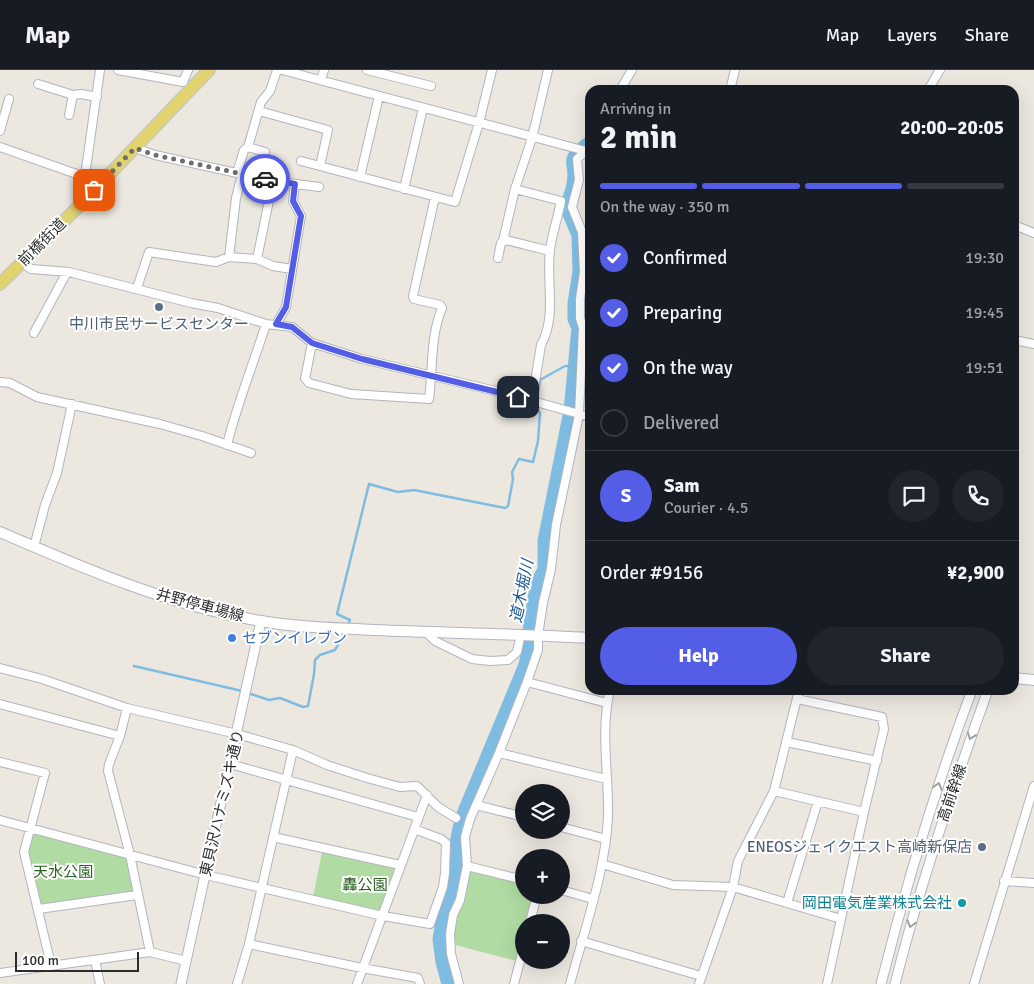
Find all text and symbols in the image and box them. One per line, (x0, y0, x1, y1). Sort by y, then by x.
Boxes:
text: Map (25, 20, 70, 50)
text: Map (826, 24, 859, 46)
text: Layers (887, 24, 937, 46)
text: Share (965, 24, 1009, 46)
text: Arriving in (600, 99, 671, 119)
text: 20:00–20:05 (900, 116, 1004, 140)
text: 2 min (600, 118, 677, 157)
courier (240, 154, 290, 204)
icon: car (251, 165, 279, 193)
pin (73, 169, 115, 211)
icon: bag (80, 176, 108, 204)
text: On the way · 350 m (600, 197, 730, 217)
street label: 前橋街道 (14, 214, 70, 270)
icon: check (600, 244, 628, 272)
text: Confirmed (643, 246, 727, 270)
text: 19:30 (965, 248, 1004, 268)
icon: check (600, 299, 628, 327)
marker: 中川市民サービスセンター (153, 301, 165, 313)
text: Preparing (643, 301, 722, 325)
text: 19:45 (965, 303, 1004, 323)
place label: 中川市民サービスセンター (69, 315, 249, 333)
icon: check (600, 354, 628, 382)
text: On the way (643, 356, 733, 380)
text: 19:51 (965, 358, 1004, 378)
pin (497, 376, 539, 418)
icon: home (504, 383, 532, 411)
text: Delivered (643, 411, 719, 435)
button: chat (888, 470, 940, 522)
button: phone (952, 470, 1004, 522)
text: Sam (664, 474, 700, 498)
text: S (621, 484, 631, 508)
text: Courier · 4.5 (664, 498, 748, 518)
water label: 道木堀川 (506, 556, 538, 625)
text: Order #9156 (600, 561, 703, 585)
text: ¥2,900 (947, 561, 1004, 585)
street label: 井野停車場線 (154, 585, 246, 625)
button: Help (600, 627, 797, 685)
button: Share (807, 627, 1004, 685)
place label: セブンイレブン (242, 629, 347, 647)
marker: セブンイレブン (226, 632, 238, 644)
street label: 東貝沢ハナミズキ通り (196, 728, 248, 878)
one-way arrow (967, 731, 977, 740)
street label: 高前幹線 (934, 762, 970, 824)
one-way arrow (932, 782, 942, 790)
map controls (515, 784, 570, 969)
button: layers (515, 784, 570, 839)
place label: ENEOSジェイクエスト高崎新保店 (747, 838, 972, 856)
marker: ENEOSジェイクエスト高崎新保店 (976, 841, 988, 853)
button: + (515, 849, 570, 904)
park label: 天水公園 (33, 863, 93, 881)
park label: 轟公園 (342, 876, 388, 894)
place label: 岡田電気産業株式会社 (802, 894, 952, 912)
marker: 岡田電気産業株式会社 (956, 897, 968, 909)
button: − (515, 914, 570, 969)
one-way arrow (907, 919, 917, 927)
scale bar (15, 949, 139, 972)
text: 100 m (22, 952, 59, 969)

